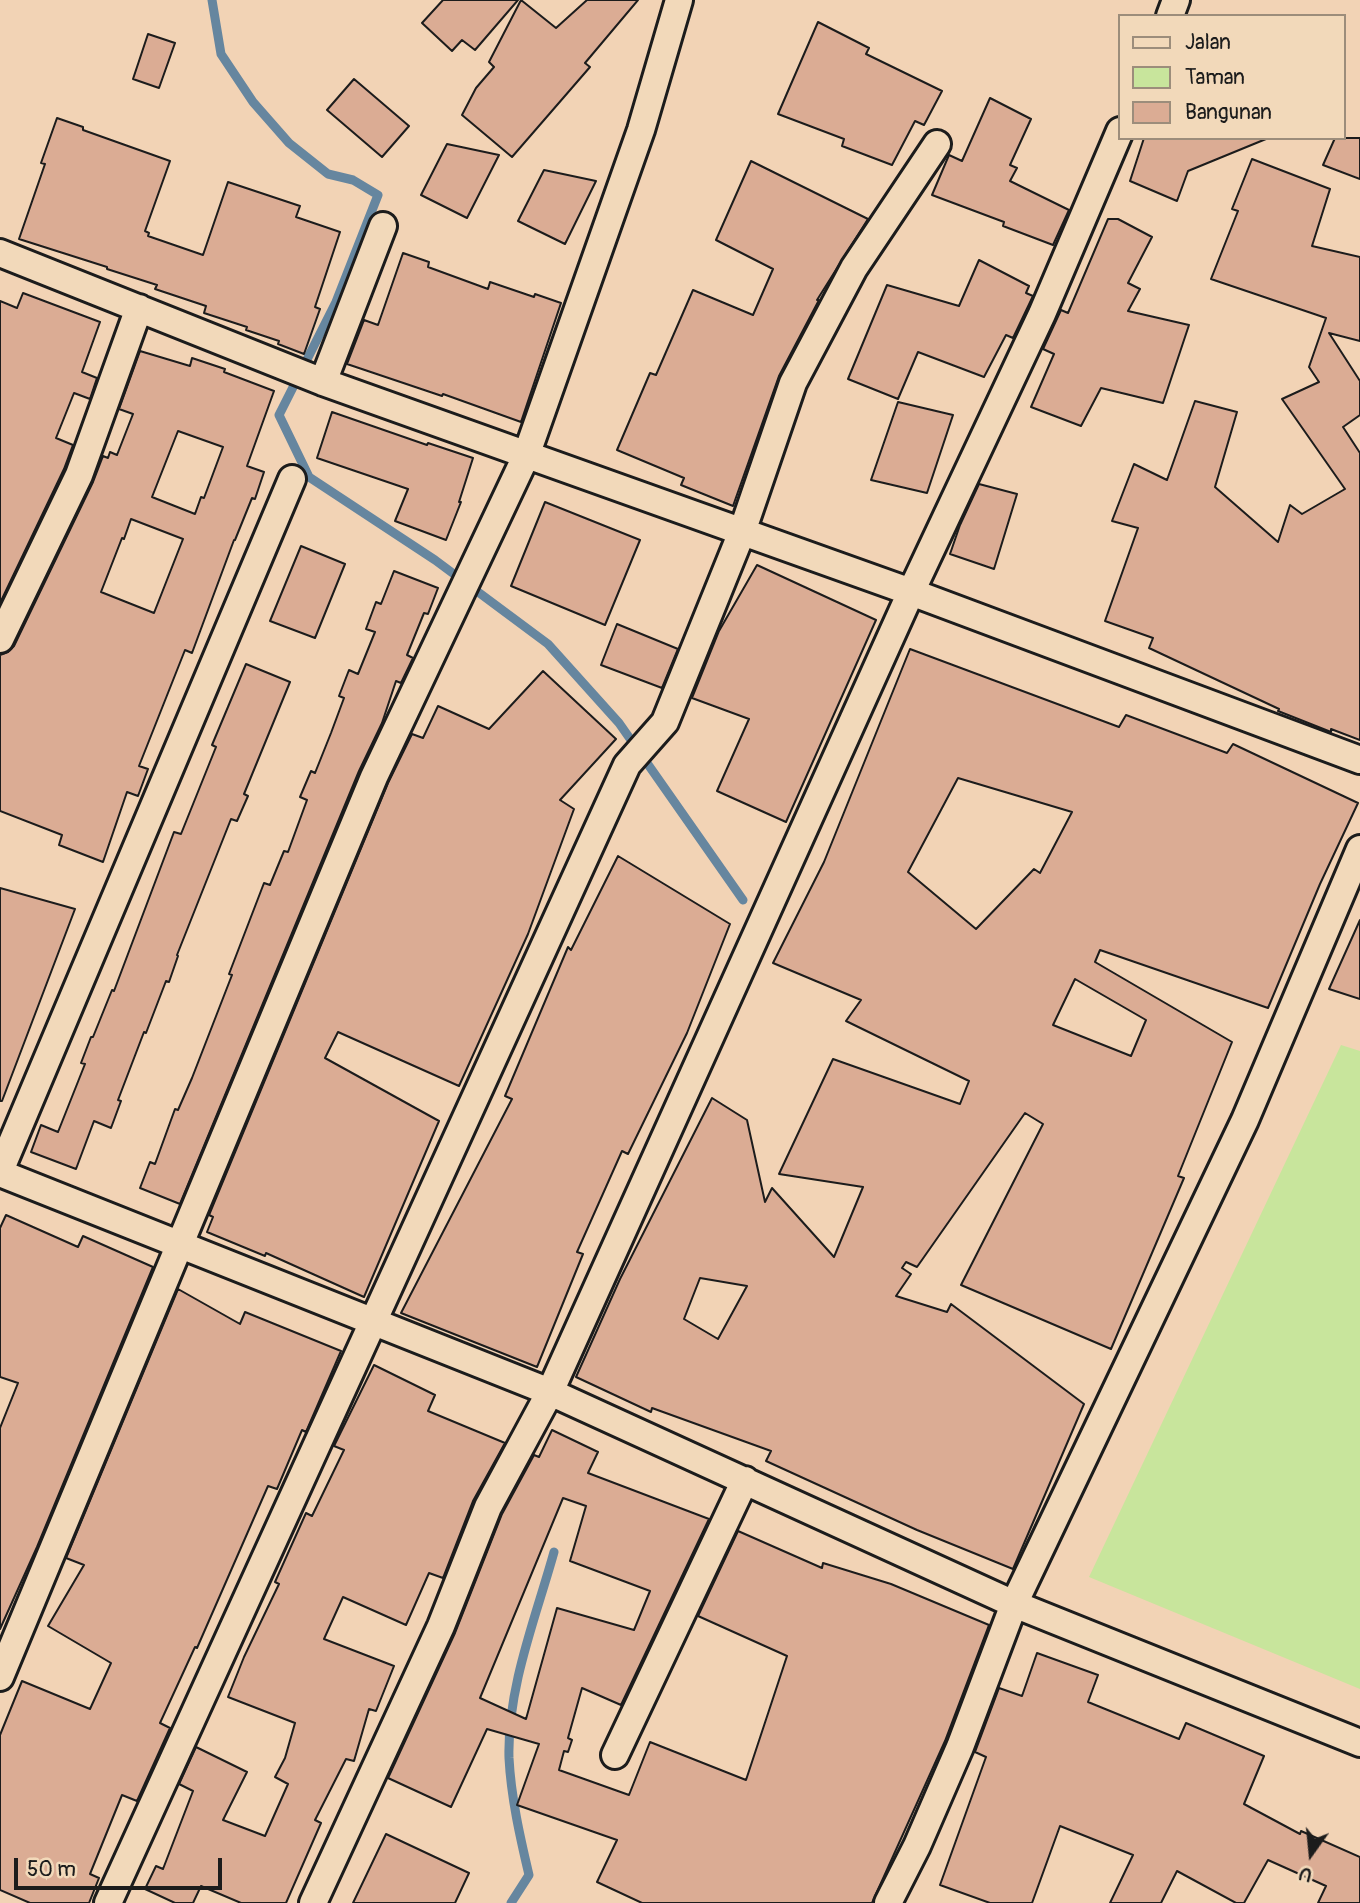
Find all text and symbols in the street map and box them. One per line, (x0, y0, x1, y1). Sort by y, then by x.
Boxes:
legend (1118, 14, 1346, 140)
text: Jalan (1185, 29, 1231, 56)
text: Taman (1185, 64, 1245, 91)
text: Bangunan (1185, 99, 1272, 126)
north arrow (1276, 1819, 1346, 1889)
scale bar (18, 1843, 226, 1887)
text: 50 m (27, 1856, 76, 1883)
text: U (1296, 1861, 1315, 1888)

